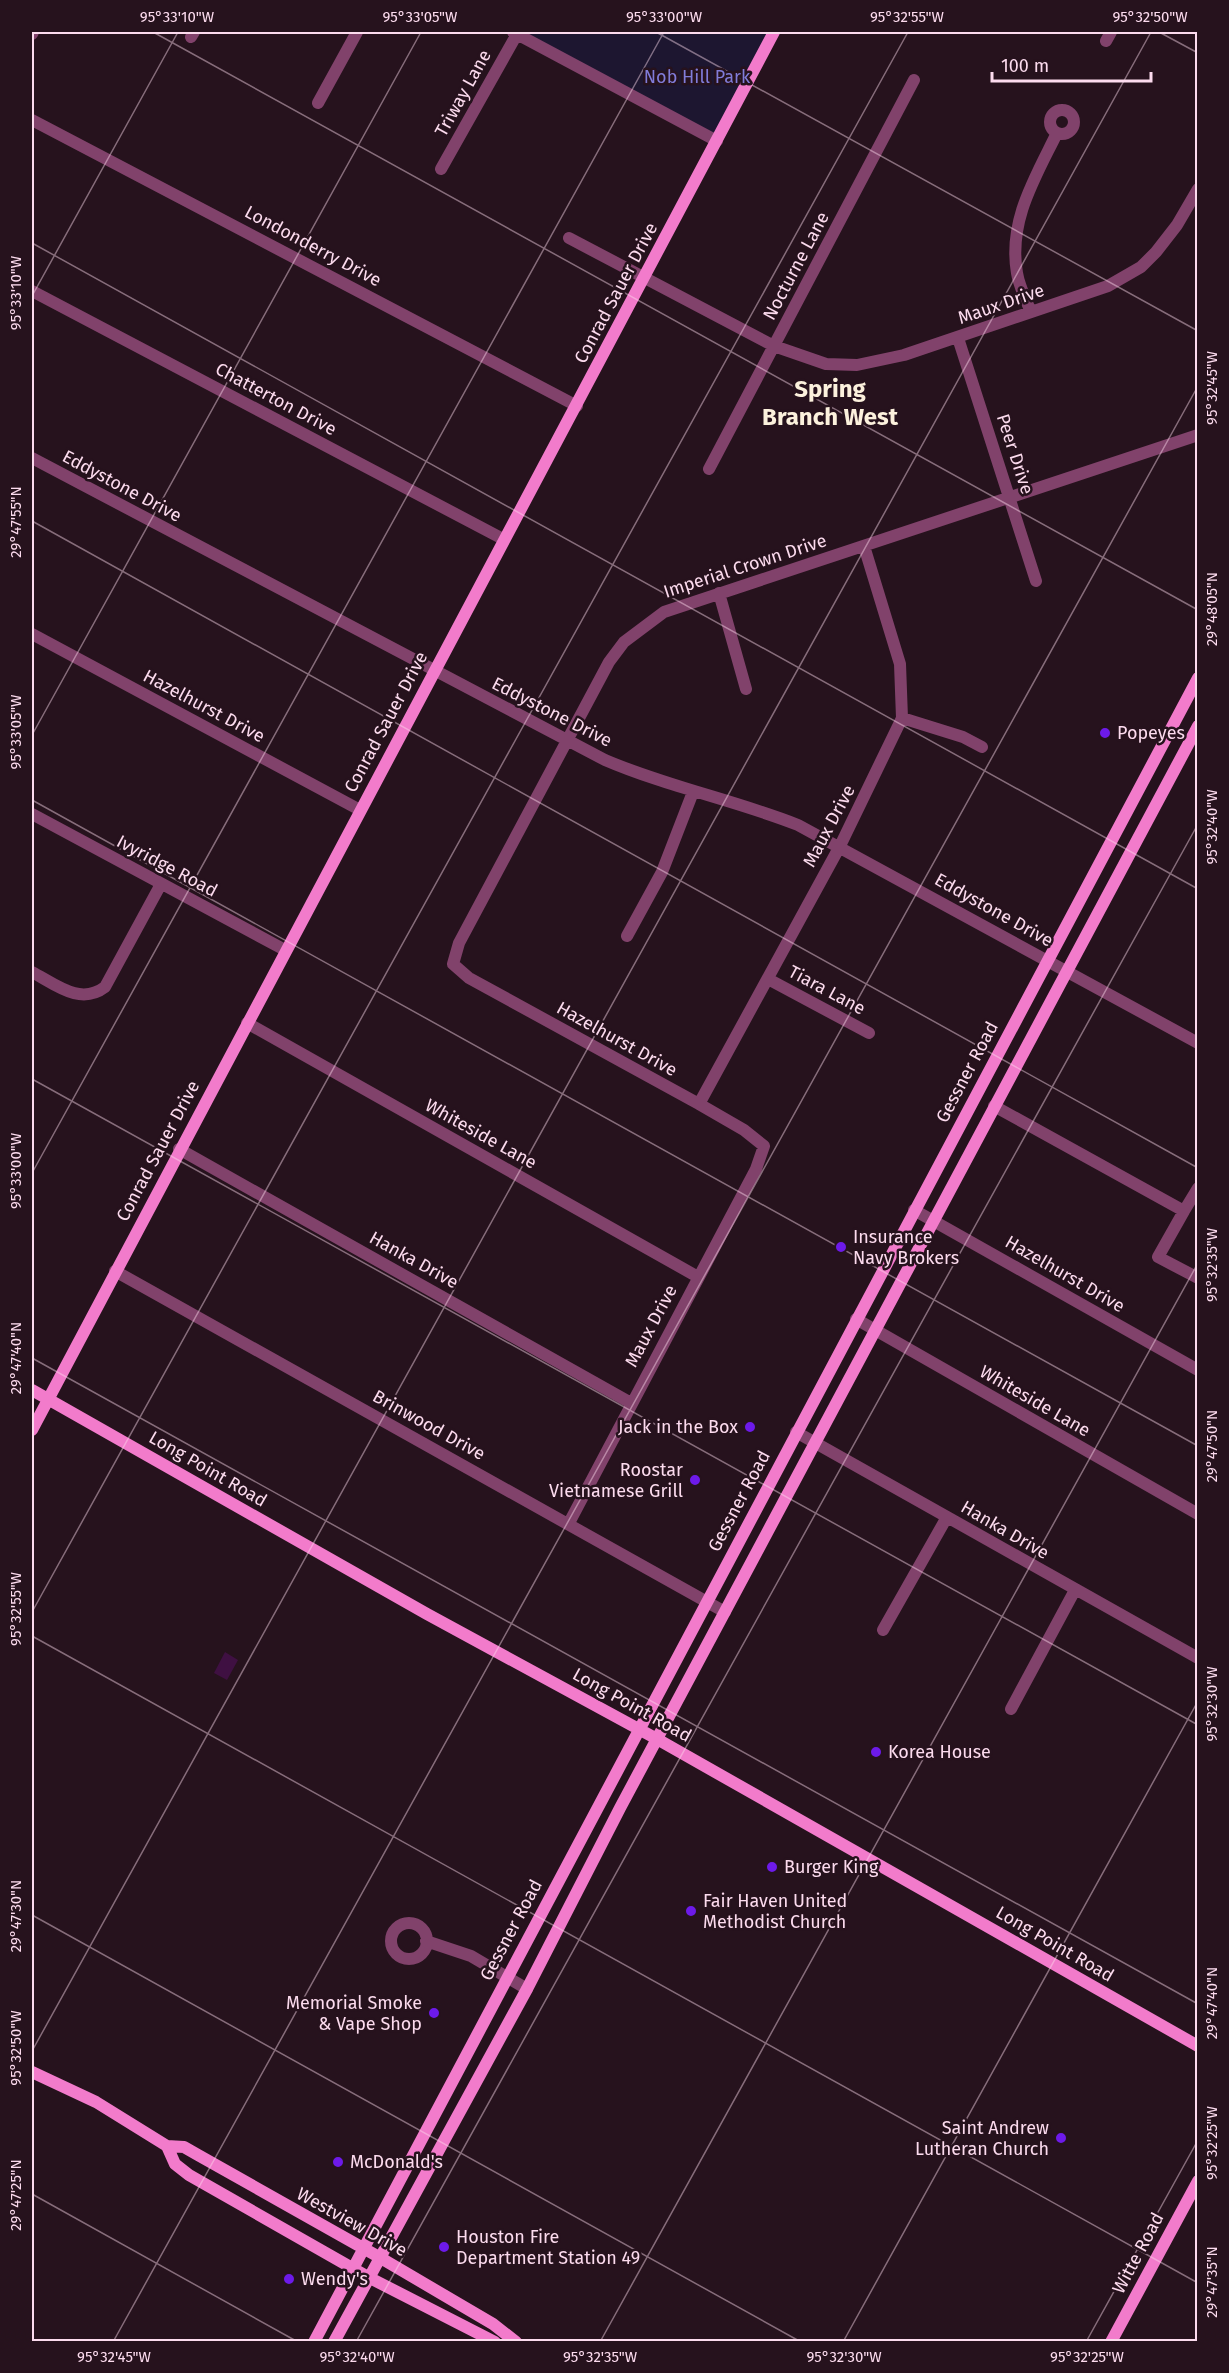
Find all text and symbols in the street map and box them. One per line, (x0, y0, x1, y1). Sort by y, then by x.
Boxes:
text: 95°33'10"W (140, 8, 215, 26)
text: 95°33'05"W (382, 8, 458, 26)
text: 95°33'00"W (626, 8, 703, 26)
text: 95°32'55"W (870, 8, 945, 26)
text: 95°32'50"W (1112, 8, 1188, 26)
scale bar (992, 45, 1151, 83)
street label: Triway Lane (430, 46, 496, 140)
text: 100 m (1001, 55, 1049, 77)
park label: Nob Hill Park (644, 66, 751, 88)
street label: Londonderry Drive (241, 201, 385, 291)
street label: Nocturne Lane (758, 208, 834, 324)
street label: Conrad Sauer Drive (570, 219, 662, 367)
text: 95°33'10"W (7, 255, 25, 330)
street label: Maux Drive (955, 279, 1047, 329)
text: 95°32'45"W (1203, 350, 1221, 425)
street label: Chatterton Drive (212, 358, 340, 440)
district label: Spring Branch West (762, 375, 899, 431)
street label: Peer Drive (992, 411, 1038, 497)
street label: Eddystone Drive (59, 445, 185, 527)
text: 29°47'55"N (7, 486, 25, 558)
street label: Imperial Crown Drive (661, 529, 829, 603)
text: 29°48'05"N (1203, 572, 1221, 646)
street label: Conrad Sauer Drive (340, 648, 432, 796)
street label: Hazelhurst Drive (139, 665, 269, 747)
street label: Eddystone Drive (488, 672, 616, 752)
text: 95°33'05"W (7, 694, 25, 770)
place label: Popeyes (1117, 722, 1185, 744)
marker: Popeyes (1098, 726, 1112, 740)
street label: Maux Drive (798, 781, 860, 871)
text: 95°32'40"W (1203, 789, 1221, 865)
street label: Ivyridge Road (113, 830, 221, 902)
street label: Eddystone Drive (931, 868, 1057, 952)
street label: Tiara Lane (785, 961, 869, 1019)
street label: Hazelhurst Drive (553, 997, 681, 1081)
street label: Gessner Road (931, 1018, 1003, 1126)
street label: Conrad Sauer Drive (112, 1077, 204, 1225)
street label: Whiteside Lane (421, 1094, 541, 1174)
text: 95°33'00"W (7, 1132, 25, 1209)
place label: Insurance Navy Brokers (853, 1226, 959, 1269)
street label: Hanka Drive (366, 1227, 462, 1293)
text: 95°32'35"W (1203, 1227, 1221, 1302)
street label: Hazelhurst Drive (1001, 1231, 1129, 1317)
marker: Insurance Navy Brokers (834, 1240, 848, 1254)
street label: Maux Drive (620, 1281, 682, 1371)
text: 29°47'40"N (7, 1322, 25, 1394)
street label: Whiteside Lane (976, 1360, 1094, 1442)
street label: Brinwood Drive (369, 1385, 489, 1465)
text: 29°47'50"N (1203, 1410, 1221, 1482)
place label: Jack in the Box (618, 1416, 738, 1438)
marker: Jack in the Box (743, 1420, 757, 1434)
street label: Long Point Road (145, 1426, 271, 1512)
street label: Gessner Road (703, 1447, 775, 1555)
place label: Roostar Vietnamese Grill (549, 1459, 683, 1502)
marker: Roostar Vietnamese Grill (688, 1473, 702, 1487)
street label: Hanka Drive (957, 1496, 1053, 1564)
text: 95°32'55"W (7, 1571, 25, 1646)
street label: Long Point Road (569, 1663, 695, 1747)
text: 95°32'30"W (1203, 1666, 1221, 1742)
place label: Korea House (888, 1741, 991, 1763)
marker: Korea House (869, 1745, 883, 1759)
place label: Burger King (784, 1856, 879, 1878)
marker: Burger King (765, 1860, 779, 1874)
street label: Gessner Road (475, 1876, 547, 1984)
text: 29°47'30"N (7, 1880, 25, 1952)
place label: Fair Haven United Methodist Church (703, 1890, 847, 1933)
street label: Long Point Road (992, 1901, 1118, 1987)
marker: Fair Haven United Methodist Church (684, 1904, 698, 1918)
text: 29°47'40"N (1203, 1967, 1221, 2039)
place label: Memorial Smoke & Vape Shop (286, 1992, 422, 2035)
marker: Memorial Smoke & Vape Shop (427, 2006, 441, 2020)
text: 95°32'50"W (7, 2010, 25, 2086)
text: 95°32'25"W (1203, 2105, 1221, 2180)
place label: Saint Andrew Lutheran Church (915, 2117, 1049, 2160)
marker: Saint Andrew Lutheran Church (1054, 2131, 1068, 2145)
place label: McDonald's (350, 2151, 443, 2173)
marker: McDonald's (331, 2155, 345, 2169)
text: 29°47'25"N (7, 2159, 25, 2231)
street label: Westview Drive (293, 2183, 411, 2261)
street label: Witte Road (1107, 2209, 1169, 2297)
place label: Houston Fire Department Station 49 (456, 2226, 640, 2269)
marker: Houston Fire Department Station 49 (437, 2240, 451, 2254)
text: 29°47'35"N (1203, 2246, 1221, 2318)
place label: Wendy's (301, 2268, 368, 2290)
marker: Wendy's (282, 2272, 296, 2286)
text: 95°32'45"W (77, 2348, 152, 2366)
text: 95°32'40"W (319, 2348, 395, 2366)
text: 95°32'35"W (563, 2348, 638, 2366)
text: 95°32'30"W (806, 2348, 882, 2366)
text: 95°32'25"W (1050, 2348, 1125, 2366)

